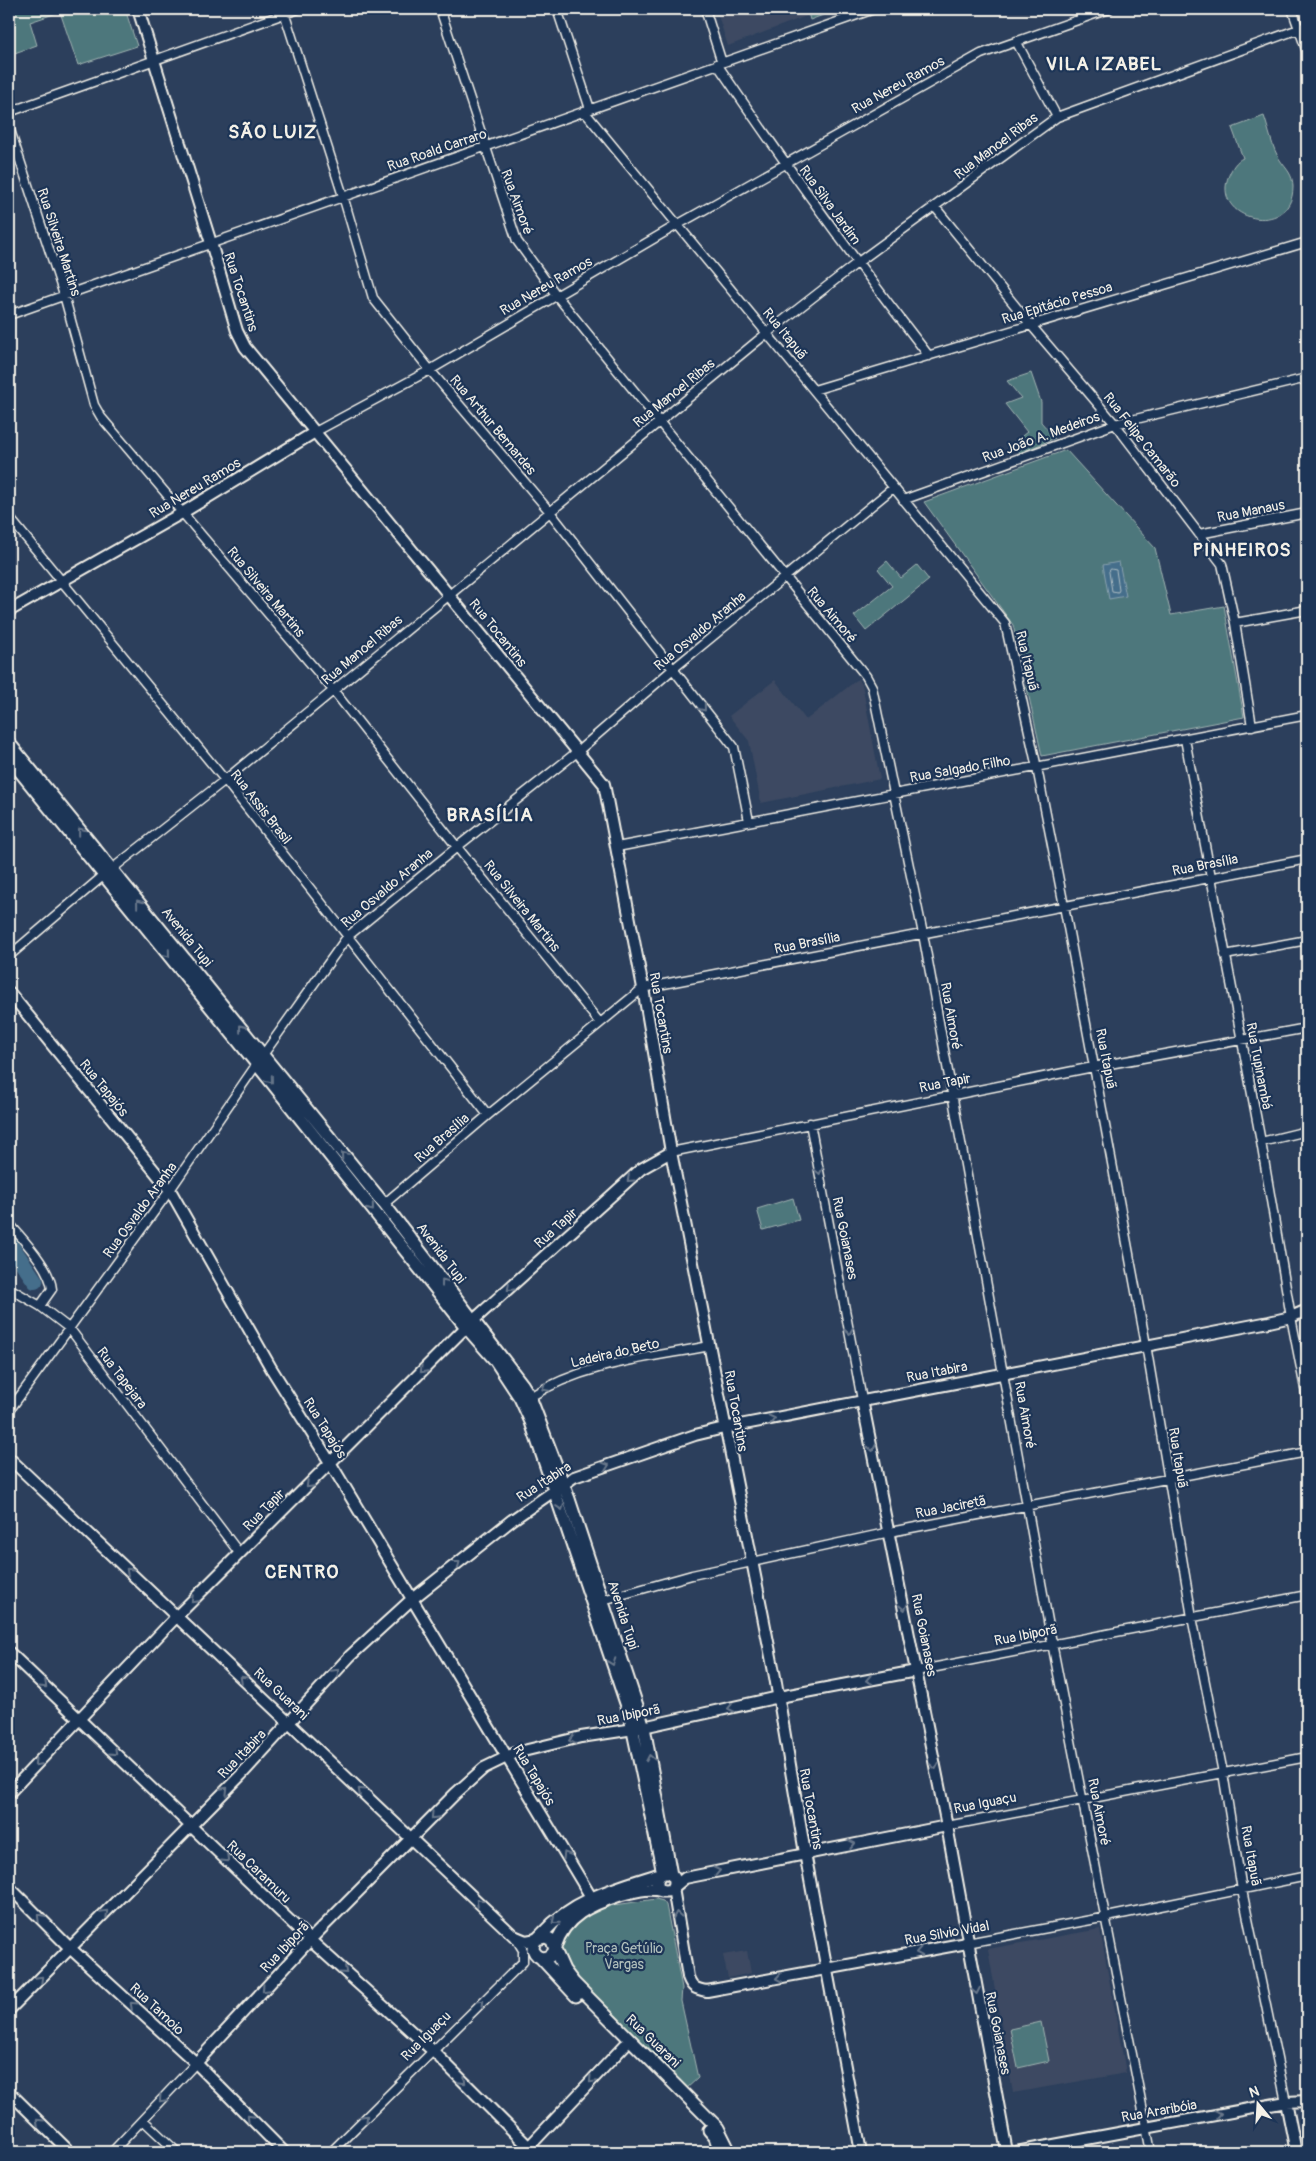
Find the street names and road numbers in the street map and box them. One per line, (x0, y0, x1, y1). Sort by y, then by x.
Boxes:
street label: Rua Nereu Ramos (849, 52, 948, 118)
street label: Rua Manoel Ribas (951, 109, 1042, 183)
street label: Rua Roald Carraro (385, 125, 489, 175)
street label: Rua Silva Jardim (796, 162, 864, 248)
street label: Rua Aimoré (497, 167, 537, 237)
street label: Rua Silveira Martins (34, 186, 85, 299)
street label: Rua Tocantins (220, 250, 262, 334)
street label: Rua Nereu Ramos (497, 252, 596, 319)
street label: Rua Epitácio Pessoa (1000, 278, 1114, 328)
street label: Rua Itapuã (759, 305, 811, 363)
street label: Rua Manoel Ribas (630, 354, 719, 431)
street label: Rua Arthur Bernardes (446, 372, 540, 479)
street label: Rua Felipe Camarão (1100, 389, 1185, 491)
street label: Rua João A. Medeiros (980, 408, 1103, 466)
street label: Rua Nereu Ramos (146, 454, 244, 522)
street label: Rua Manaus (1216, 496, 1287, 526)
street label: Rua Silveira Martins (223, 543, 309, 641)
street label: Rua Aimoré (804, 583, 860, 647)
street label: Rua Osvaldo Aranha (651, 588, 749, 674)
street label: Rua Tocantins (466, 596, 531, 671)
street label: Rua Manoel Ribas (318, 611, 406, 689)
street label: Rua Itapuã (1012, 629, 1042, 693)
street label: Rua Salgado Filho (908, 752, 1012, 786)
street label: Rua Assis Brasil (227, 766, 295, 848)
street label: Rua Osvaldo Aranha (338, 845, 436, 931)
street label: Rua Brasília (1171, 850, 1239, 880)
street label: Rua Silveira Martins (480, 857, 564, 956)
street label: Avenida Tupi (158, 904, 216, 971)
street label: Rua Brasília (773, 928, 841, 958)
street label: Rua Tocantins (645, 971, 677, 1056)
street label: Rua Aimoré (937, 981, 965, 1051)
street label: Rua Tupinambá (1242, 1021, 1276, 1111)
street label: Rua Itapuã (1092, 1027, 1120, 1091)
street label: Rua Tapajós (76, 1056, 133, 1120)
street label: Rua Tapir (918, 1070, 972, 1096)
street label: Rua Brasília (411, 1110, 473, 1166)
street label: Rua Osvaldo Aranha (100, 1159, 180, 1261)
street label: Rua Goianases (829, 1195, 861, 1282)
street label: Rua Tapir (531, 1204, 581, 1252)
street label: Avenida Tupi (413, 1219, 470, 1287)
street label: Ladeira do Beto (569, 1334, 661, 1371)
street label: Rua Tapejara (93, 1344, 151, 1412)
street label: Rua Itabira (905, 1358, 969, 1386)
street label: Rua Tocantins (720, 1369, 752, 1454)
street label: Rua Aimoré (1011, 1380, 1039, 1450)
street label: Rua Tapajós (300, 1394, 351, 1462)
street label: Rua Itapuã (1165, 1426, 1191, 1490)
street label: Rua Itabira (514, 1458, 574, 1506)
street label: Rua Tapir (240, 1486, 288, 1534)
street label: Rua Jaciretã (914, 1492, 988, 1522)
street label: Avenida Tupi (604, 1578, 642, 1652)
street label: Rua Goianases (908, 1592, 940, 1679)
street label: Rua Ibiporã (993, 1621, 1059, 1649)
street label: Rua Guarani (250, 1664, 312, 1724)
street label: Rua Ibiporã (596, 1701, 662, 1729)
street label: Rua Itabira (214, 1726, 270, 1782)
street label: Rua Tapajós (509, 1741, 559, 1809)
street label: Rua Tocantins (795, 1767, 827, 1852)
street label: Rua Aimoré (1084, 1777, 1114, 1847)
street label: Rua Iguaçu (952, 1789, 1018, 1817)
street label: Rua Itapuã (1237, 1824, 1265, 1888)
street label: Rua Caramuru (223, 1837, 295, 1907)
street label: Rua Silvio Vidal (903, 1917, 991, 1949)
street label: Rua Ibiporã (257, 1918, 313, 1976)
street label: Rua Tamoio (126, 1980, 188, 2039)
street label: Rua Goianases (982, 1990, 1014, 2077)
street label: Rua Iguaçu (398, 2008, 454, 2064)
street label: Rua Guarani (622, 2011, 684, 2071)
street label: Rua Araribóia (1120, 2096, 1198, 2126)

